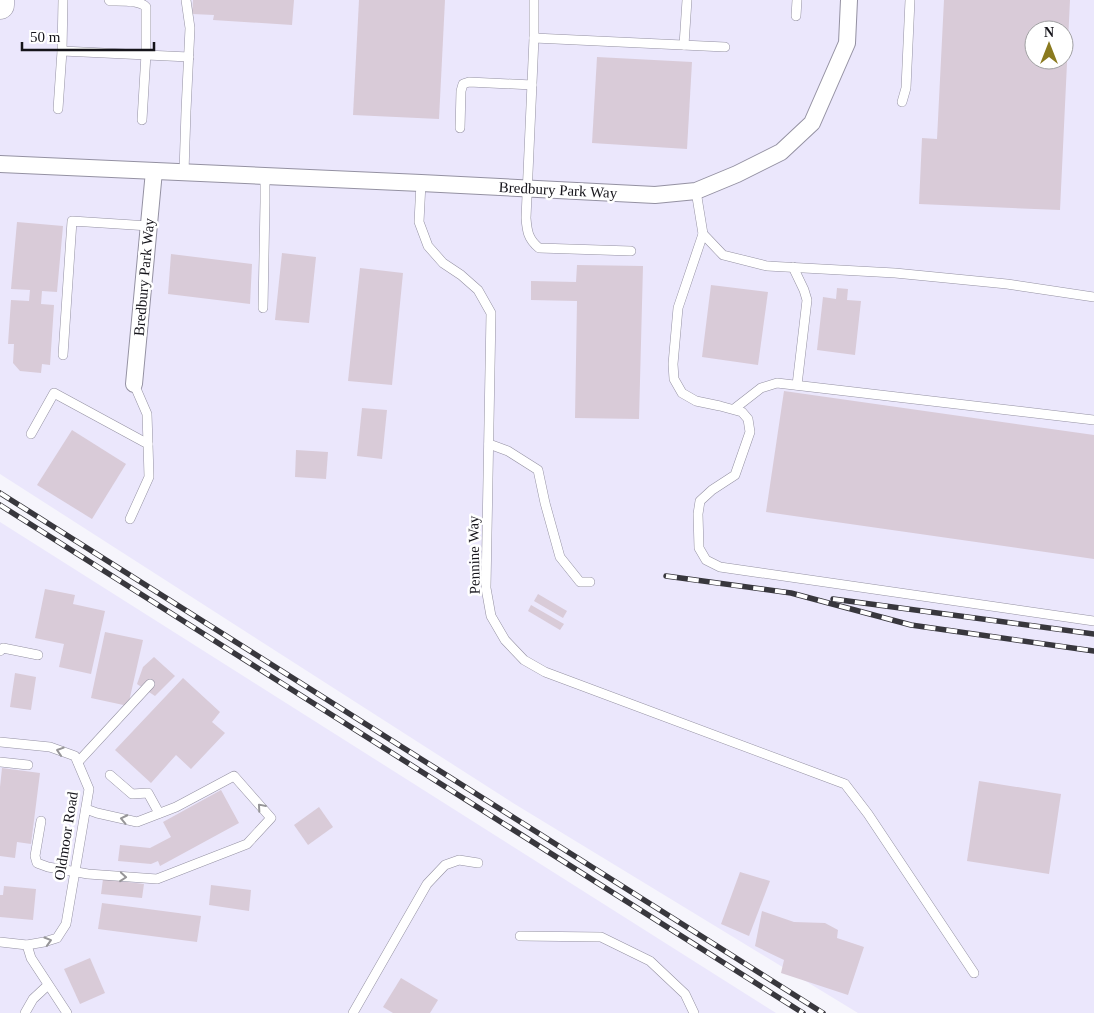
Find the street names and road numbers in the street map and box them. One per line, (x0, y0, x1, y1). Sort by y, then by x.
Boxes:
street label: Bredbury Park Way (498, 179, 618, 201)
street label: Bredbury Park Way (131, 217, 157, 337)
street label: Pennine Way (465, 515, 483, 595)
street label: Oldmoor Road (51, 790, 81, 881)

